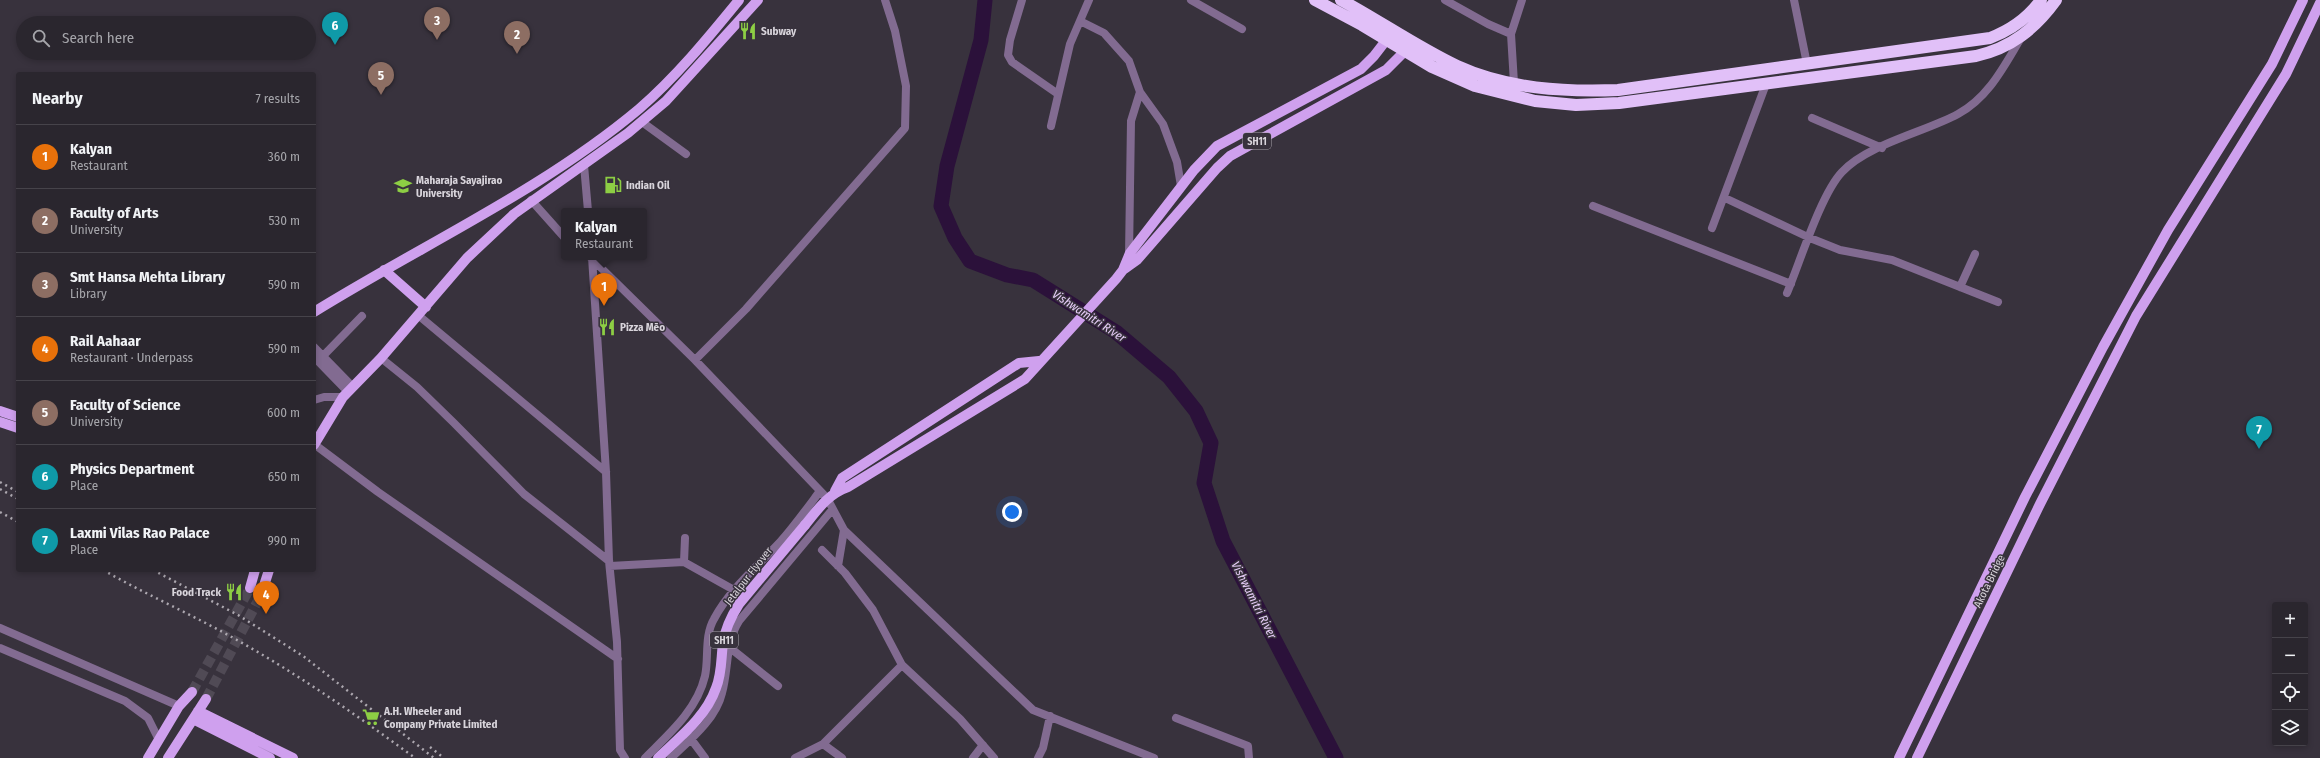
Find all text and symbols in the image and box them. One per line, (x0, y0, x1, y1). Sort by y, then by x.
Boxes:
pin: 3 (424, 7, 450, 40)
pin: 6 (322, 12, 348, 45)
search box (16, 16, 316, 60)
pin: 2 (504, 21, 530, 54)
restaurant icon: Subway (738, 21, 758, 41)
place label: Subway (761, 25, 797, 38)
icon: search (30, 27, 52, 49)
text: Search here (62, 29, 134, 47)
pin: 5 (368, 62, 394, 95)
text: Nearby (32, 88, 83, 109)
text: 7 results (256, 91, 300, 106)
road number: SH11 (1243, 133, 1271, 149)
text: Kalyan (70, 140, 112, 158)
text: 1 (42, 149, 48, 164)
text: 360 m (268, 149, 300, 164)
text: Restaurant (70, 158, 128, 173)
place label: Maharaja Sayajirao University (416, 174, 503, 200)
fuel station icon: Indian Oil (603, 175, 623, 195)
school or university icon: Maharaja Sayajirao University (393, 176, 413, 196)
place label: Indian Oil (626, 179, 671, 192)
text: Faculty of Arts (70, 204, 159, 222)
popup (561, 208, 647, 260)
text: 2 (42, 213, 48, 228)
text: 530 m (268, 213, 300, 228)
text: Kalyan (575, 218, 617, 236)
text: University (70, 222, 123, 237)
text: Restaurant (575, 236, 633, 251)
text: Smt Hansa Mehta Library (70, 268, 225, 286)
pin: 1 (591, 273, 617, 306)
text: 3 (42, 277, 48, 292)
text: 590 m (268, 277, 300, 292)
text: Library (70, 286, 107, 301)
water label: Vishwamitri River (1049, 287, 1129, 346)
restaurant icon: Pizza Mēo (597, 317, 617, 337)
place label: Pizza Mēo (620, 321, 665, 334)
text: Rail Aahaar (70, 332, 141, 350)
text: 4 (42, 341, 48, 356)
text: 590 m (268, 341, 300, 356)
text: Restaurant · Underpass (70, 350, 193, 365)
text: Faculty of Science (70, 396, 181, 414)
text: 5 (42, 405, 48, 420)
text: 600 m (267, 405, 300, 420)
text: University (70, 414, 123, 429)
pin: 7 (2246, 416, 2272, 449)
text: Physics Department (70, 460, 194, 478)
text: 6 (42, 469, 48, 484)
text: 650 m (268, 469, 300, 484)
text: Place (70, 478, 98, 493)
your location (1002, 502, 1022, 522)
text: Laxmi Vilas Rao Palace (70, 524, 210, 542)
text: 7 (42, 533, 48, 548)
text: 990 m (268, 533, 300, 548)
text: Place (70, 542, 98, 557)
street label: Jetalpur Flyover (722, 544, 775, 608)
street label: Akota Bridge (1971, 553, 2008, 610)
water label: Vishwamitri River (1228, 559, 1280, 642)
pin: 4 (253, 581, 279, 614)
restaurant icon: Food Track (224, 582, 244, 602)
place label: Food Track (172, 586, 221, 599)
map controls (2272, 602, 2308, 746)
button: + (2272, 602, 2308, 638)
road number: SH11 (710, 632, 738, 648)
button: − (2272, 638, 2308, 674)
button: locate (2272, 674, 2308, 710)
place label: A.H. Wheeler and Company Private Limited (383, 705, 497, 731)
supermarket icon: A.H. Wheeler and Company Private Limited (361, 707, 381, 727)
button: layers (2272, 710, 2308, 746)

